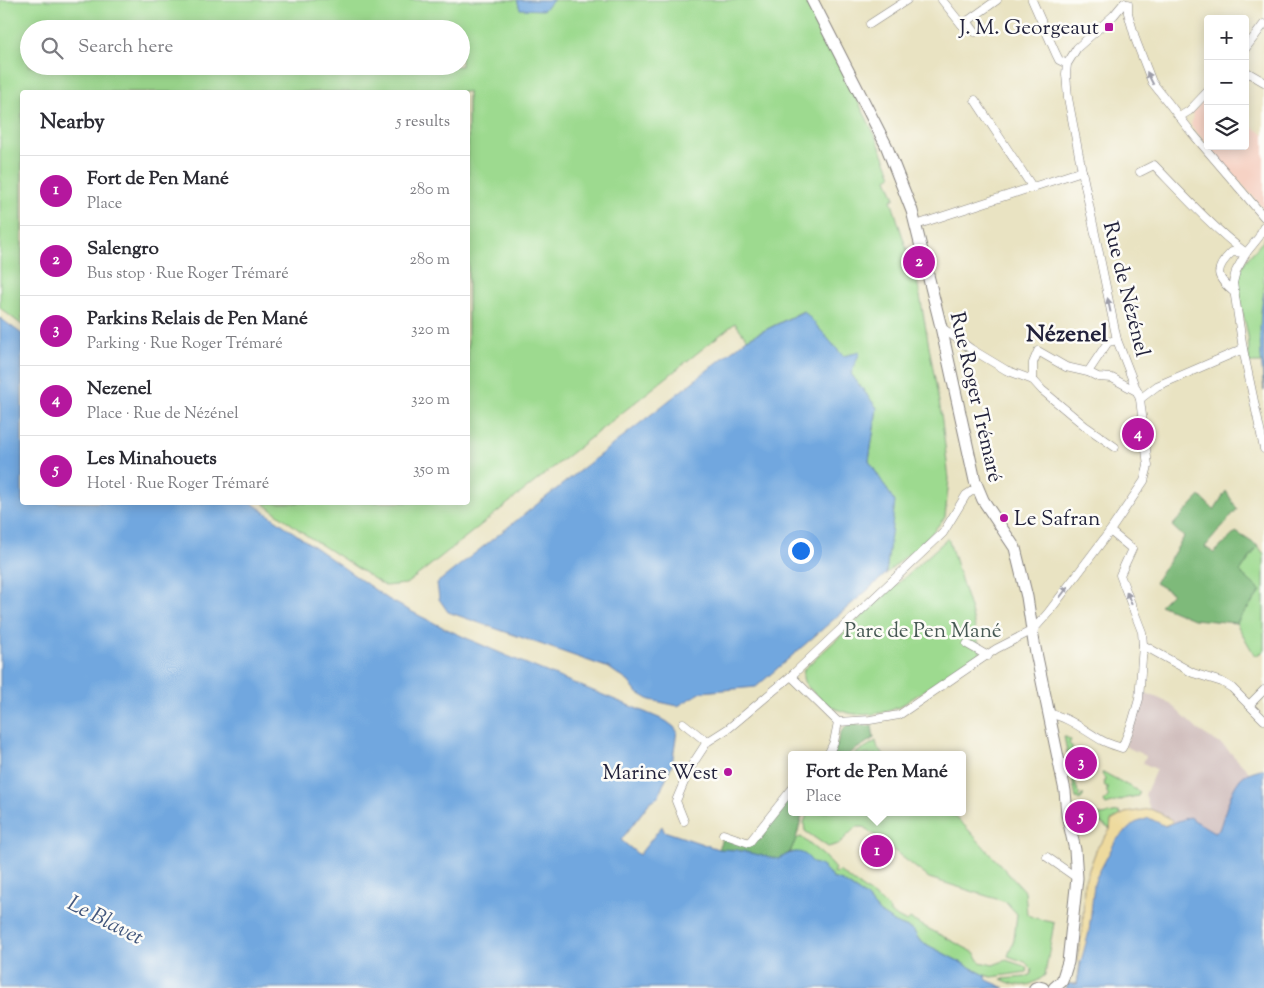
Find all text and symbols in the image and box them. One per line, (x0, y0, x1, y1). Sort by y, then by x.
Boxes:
place label: J. M. Georgeaut (958, 14, 1099, 44)
map controls (1204, 15, 1249, 150)
button: + (1204, 15, 1249, 60)
search box (20, 20, 470, 75)
marker: J. M. Georgeaut (1103, 21, 1115, 33)
icon: search (38, 34, 66, 62)
text: Search here (78, 34, 173, 61)
button: − (1204, 60, 1249, 105)
one-way arrow (1146, 71, 1154, 85)
button: layers (1204, 105, 1249, 150)
text: Nearby (40, 108, 105, 138)
text: 5 results (396, 111, 450, 134)
text: Fort de Pen Mané (87, 166, 229, 193)
text: 1 (53, 179, 59, 202)
text: 280 m (409, 179, 450, 202)
text: Place (87, 193, 122, 216)
street label: Rue de Nézénel (1094, 219, 1156, 360)
text: Salengro (87, 236, 159, 263)
pin: 2 (903, 243, 935, 281)
text: 2 (52, 249, 60, 272)
text: 280 m (409, 249, 450, 272)
text: Bus stop · Rue Roger Trémaré (87, 263, 289, 286)
one-way arrow (1105, 296, 1113, 312)
text: Parkins Relais de Pen Mané (87, 306, 308, 333)
street label: Rue Roger Trémaré (941, 309, 1009, 486)
district label: Nézenel (1026, 318, 1108, 352)
text: 3 (53, 319, 59, 342)
text: 320 m (411, 319, 450, 342)
text: Parking · Rue Roger Trémaré (87, 333, 283, 356)
text: Nezenel (87, 376, 152, 403)
text: 4 (52, 389, 60, 412)
text: 320 m (411, 389, 450, 412)
text: Place · Rue de Nézénel (87, 403, 239, 426)
pin: 4 (1122, 415, 1154, 453)
text: Les Minahouets (87, 446, 217, 473)
text: 5 (53, 459, 59, 482)
text: 350 m (413, 459, 450, 482)
text: Hotel · Rue Roger Trémaré (87, 473, 269, 496)
place label: Le Safran (1014, 505, 1100, 535)
marker: Le Safran (998, 512, 1010, 524)
your location (788, 538, 814, 564)
one-way arrow (1058, 586, 1069, 599)
one-way arrow (1124, 591, 1132, 606)
park label: Parc de Pen Mané (844, 617, 1002, 647)
pin: 3 (1065, 744, 1097, 782)
popup (788, 751, 966, 816)
place label: Marine West (603, 759, 718, 789)
text: Fort de Pen Mané (806, 759, 948, 786)
marker: Marine West (722, 766, 734, 778)
text: Place (806, 786, 841, 809)
pin: 5 (1065, 798, 1097, 836)
pin: 1 (861, 832, 893, 870)
water label: Le Blavet (61, 889, 149, 955)

